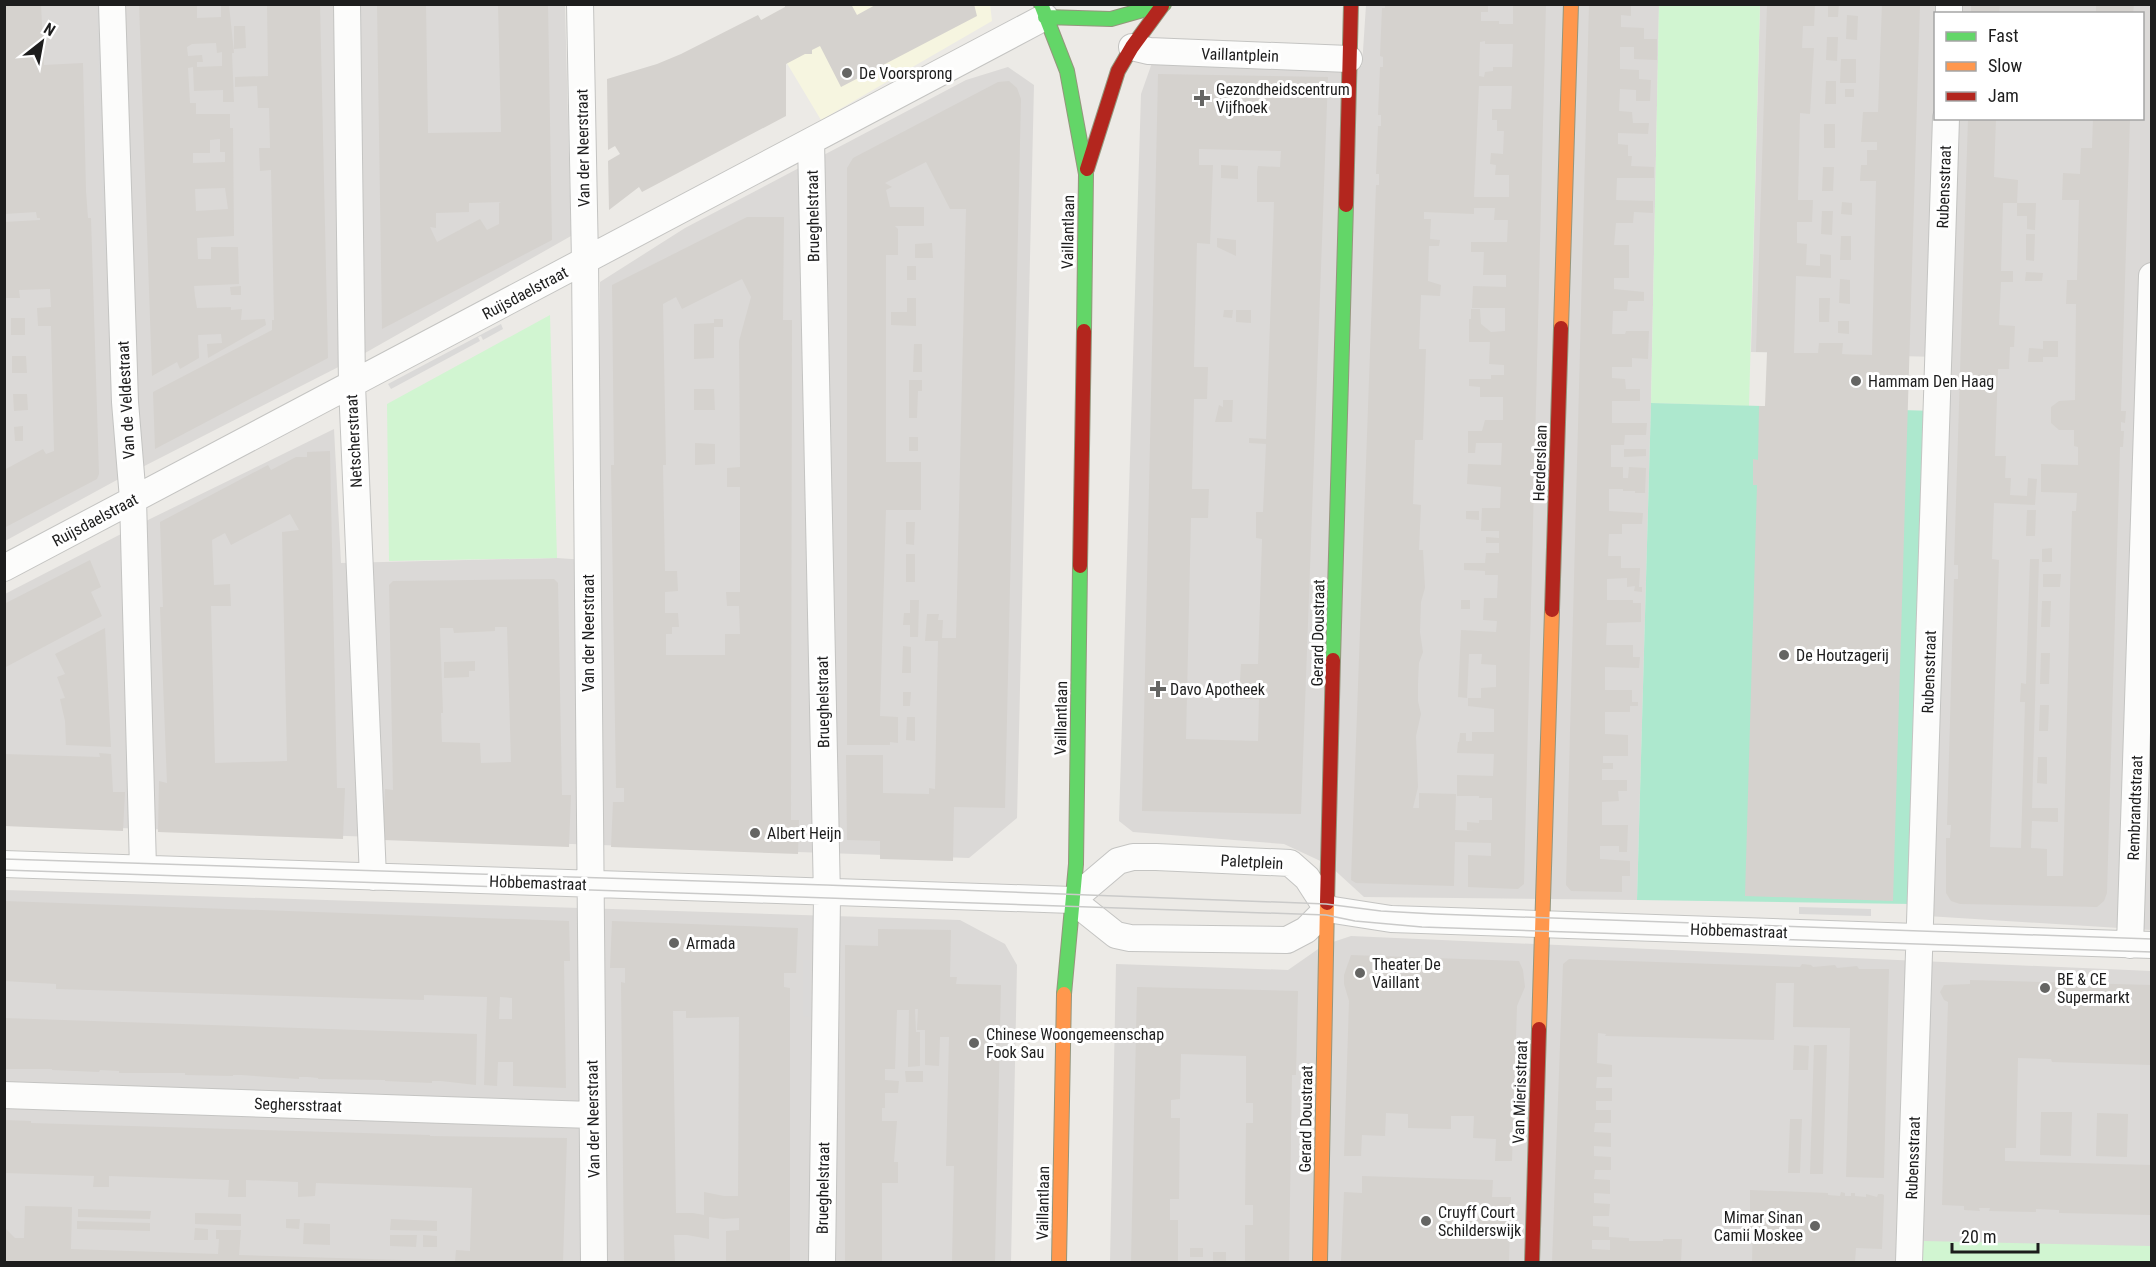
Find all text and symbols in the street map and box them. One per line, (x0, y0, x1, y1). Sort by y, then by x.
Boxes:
north arrow (12, 12, 72, 72)
legend (1934, 12, 2144, 120)
text: N (40, 19, 59, 40)
text: Fast (1988, 25, 2019, 46)
street label: Vaillantplein (1201, 44, 1279, 66)
text: Slow (1988, 55, 2023, 76)
place label: De Voorsprong (859, 64, 952, 83)
marker: De Voorsprong (840, 66, 854, 80)
place label: Gezondheidscentrum Vijfhoek (1216, 80, 1350, 117)
text: Jam (1988, 85, 2019, 106)
street label: Van der Neerstraat (572, 89, 594, 207)
marker: Gezondheidscentrum Vijfhoek (1193, 89, 1211, 107)
street label: Rubensstraat (1933, 145, 1955, 229)
street label: Brueghelstraat (803, 169, 823, 262)
street label: Vaillantlaan (1058, 195, 1078, 269)
street label: Ruijsdaelstraat (479, 262, 571, 324)
street label: Van de Veldestraat (113, 340, 139, 460)
place label: Hammam Den Haag (1868, 372, 1994, 391)
marker: Hammam Den Haag (1849, 374, 1863, 388)
street label: Netscherstraat (342, 394, 366, 488)
street label: Herderslaan (1529, 424, 1551, 502)
street label: Ruijsdaelstraat (49, 489, 141, 551)
street label: Van der Neerstraat (579, 574, 598, 692)
street label: Gerard Doustraat (1308, 579, 1328, 687)
street label: Rubensstraat (1918, 630, 1940, 714)
place label: De Houtzagerij (1796, 646, 1889, 665)
marker: De Houtzagerij (1777, 648, 1791, 662)
street label: Brueghelstraat (813, 655, 833, 748)
place label: Davo Apotheek (1170, 680, 1266, 699)
street label: Vaillantlaan (1051, 681, 1071, 755)
marker: Davo Apotheek (1151, 682, 1165, 696)
street label: Rembrandtstraat (2124, 755, 2146, 861)
place label: Albert Heijn (767, 824, 841, 843)
marker: Albert Heijn (748, 826, 762, 840)
street label: Paletplein (1220, 851, 1284, 873)
street label: Hobbemastraat (489, 872, 587, 894)
street label: Hobbemastraat (1690, 920, 1788, 942)
place label: Armada (686, 934, 735, 953)
marker: Armada (667, 936, 681, 950)
place label: Theater De Vaillant (1372, 955, 1441, 992)
marker: Theater De Vaillant (1353, 966, 1367, 980)
place label: BE & CE Supermarkt (2057, 970, 2130, 1007)
marker: BE & CE Supermarkt (2038, 981, 2052, 995)
place label: Chinese Woongemeenschap Fook Sau (986, 1025, 1164, 1062)
marker: Chinese Woongemeenschap Fook Sau (967, 1036, 981, 1050)
street label: Van Mierisstraat (1509, 1040, 1531, 1144)
street label: Van der Neerstraat (582, 1060, 604, 1178)
street label: Gerard Doustraat (1296, 1065, 1316, 1173)
street label: Seghersstraat (254, 1094, 342, 1116)
street label: Rubensstraat (1902, 1116, 1924, 1200)
street label: Brueghelstraat (813, 1141, 833, 1234)
street label: Vaillantlaan (1033, 1166, 1053, 1240)
place label: Cruyff Court Schilderswijk (1438, 1203, 1522, 1240)
place label: Mimar Sinan Camii Moskee (1714, 1208, 1803, 1245)
marker: Cruyff Court Schilderswijk (1419, 1214, 1433, 1228)
scale bar (1952, 1216, 2038, 1254)
marker: Mimar Sinan Camii Moskee (1808, 1219, 1822, 1233)
text: 20 m (1961, 1226, 1996, 1247)

